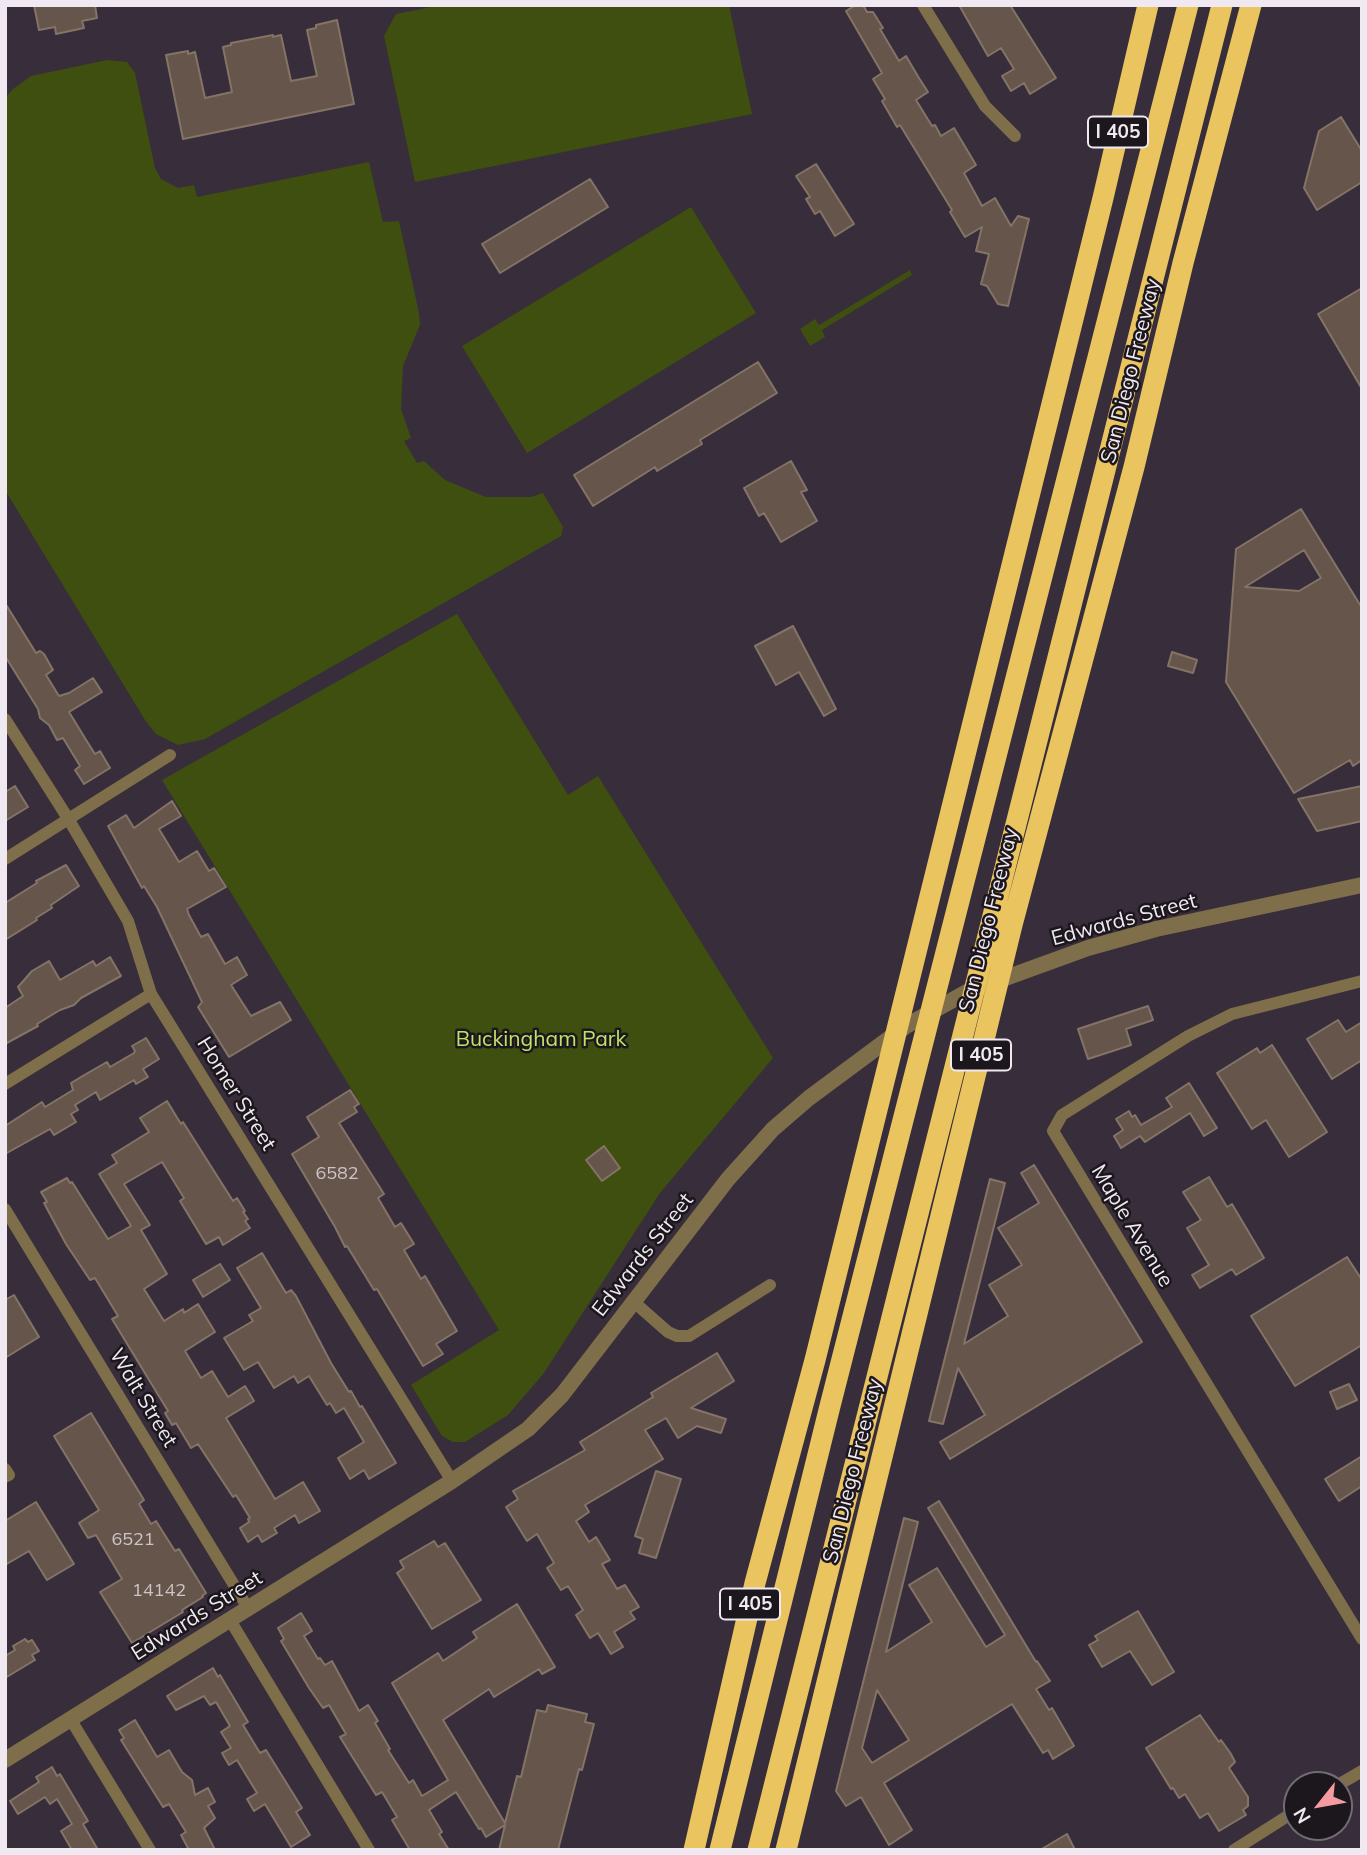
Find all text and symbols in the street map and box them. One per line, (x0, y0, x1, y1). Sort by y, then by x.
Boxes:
road number: I 405 (1088, 116, 1148, 148)
street label: San Diego Freeway (1096, 276, 1166, 466)
street label: San Diego Freeway (954, 825, 1024, 1015)
street label: Edwards Street (1049, 888, 1199, 952)
park label: Buckingham Park (456, 1027, 626, 1053)
street label: Homer Street (191, 1033, 281, 1155)
road number: I 405 (951, 1040, 1011, 1070)
street label: Maple Avenue (1086, 1160, 1178, 1292)
house number: 6582 (315, 1163, 359, 1185)
street label: Edwards Street (587, 1188, 699, 1322)
street label: Walt Street (104, 1344, 182, 1452)
street label: San Diego Freeway (818, 1376, 888, 1566)
house number: 6521 (111, 1529, 155, 1551)
street label: Edwards Street (127, 1566, 267, 1666)
house number: 14142 (132, 1580, 186, 1602)
road number: I 405 (720, 1588, 780, 1620)
north arrow (1283, 1771, 1353, 1841)
text: N (1288, 1803, 1316, 1828)

